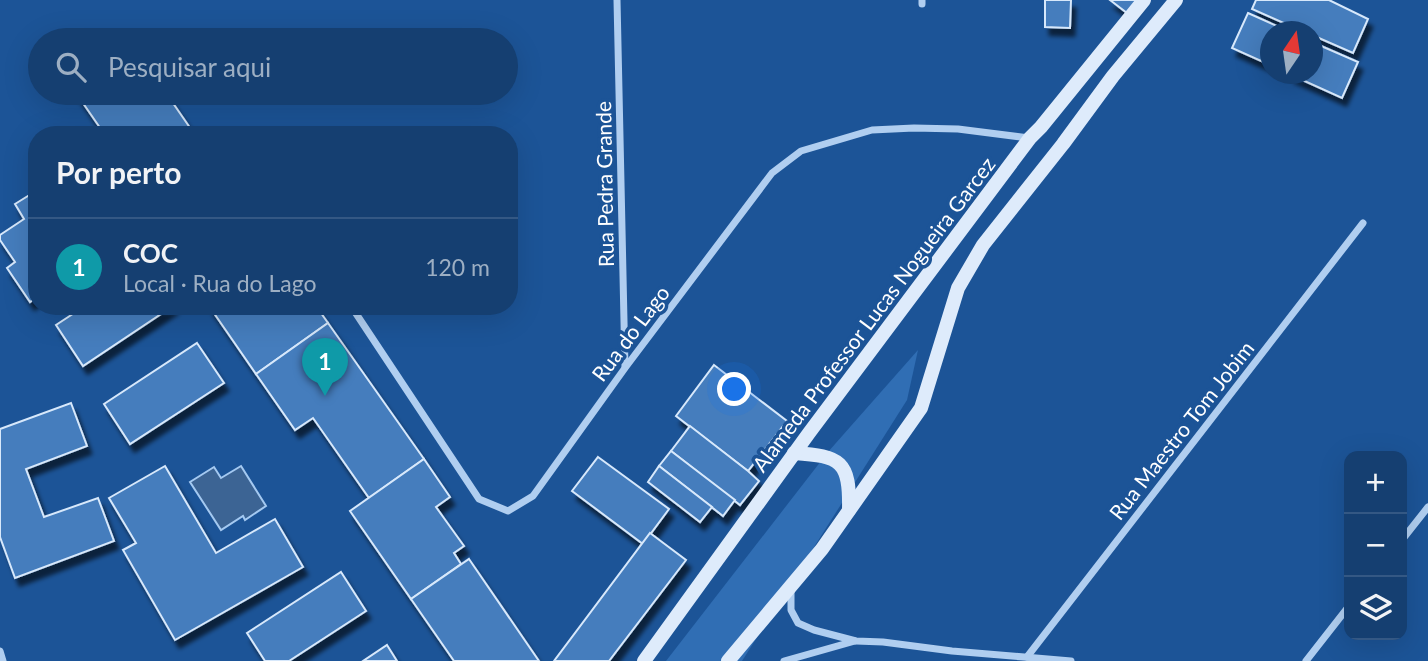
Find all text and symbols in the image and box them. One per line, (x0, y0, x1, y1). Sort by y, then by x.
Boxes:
north arrow (1260, 21, 1323, 84)
search box (28, 28, 518, 105)
icon: search (52, 48, 90, 86)
text: Pesquisar aqui (108, 51, 271, 83)
street label: Rua Pedra Grande (590, 101, 618, 267)
street label: Alameda Professor Lucas Nogueira Garcez (746, 152, 1000, 476)
text: Por perto (56, 154, 181, 190)
text: COC (123, 237, 178, 269)
text: 1 (72, 253, 86, 281)
text: 120 m (425, 253, 490, 281)
text: Local · Rua do Lago (123, 269, 317, 297)
street label: Rua do Lago (586, 280, 674, 386)
street label: Rua Maestro Tom Jobim (1104, 336, 1258, 524)
pin: 1 (302, 338, 348, 396)
your location (717, 372, 751, 406)
map controls (1344, 451, 1407, 640)
button: + (1344, 451, 1407, 514)
button: − (1344, 514, 1407, 577)
button: layers (1344, 577, 1407, 640)

